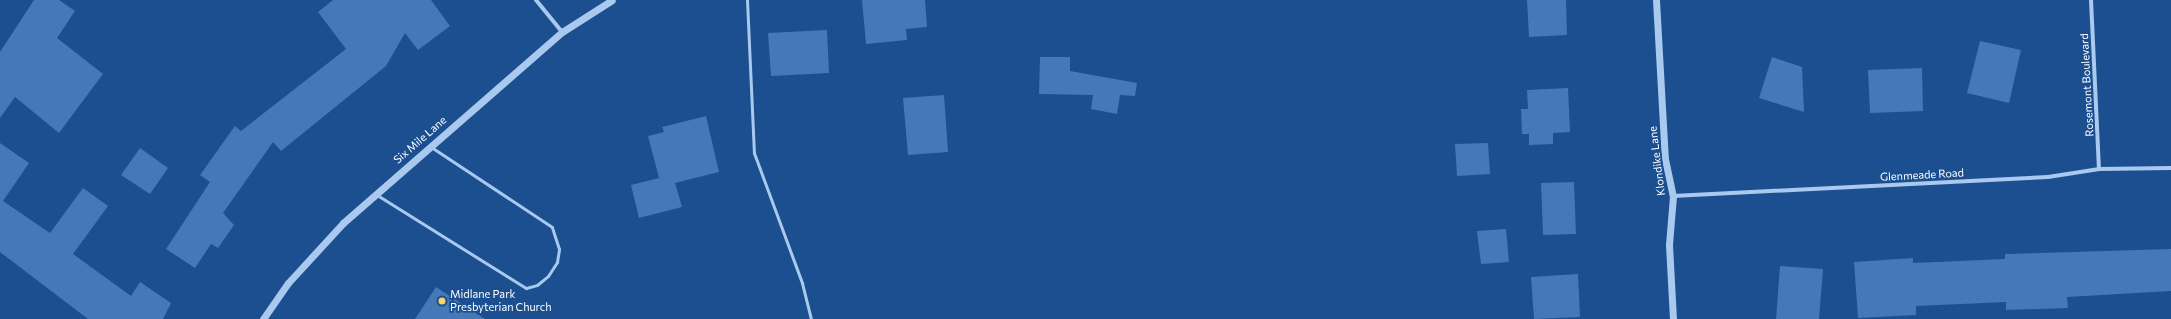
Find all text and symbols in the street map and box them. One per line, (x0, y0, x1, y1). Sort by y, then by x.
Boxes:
street label: Rosemont Boulevard (2078, 33, 2096, 137)
street label: Six Mile Lane (391, 114, 449, 166)
street label: Klondike Lane (1646, 125, 1668, 197)
street label: Glenmeade Road (1880, 166, 1964, 184)
place label: Midlane Park Presbyterian Church (450, 288, 552, 314)
marker: Midlane Park Presbyterian Church (437, 296, 447, 306)

